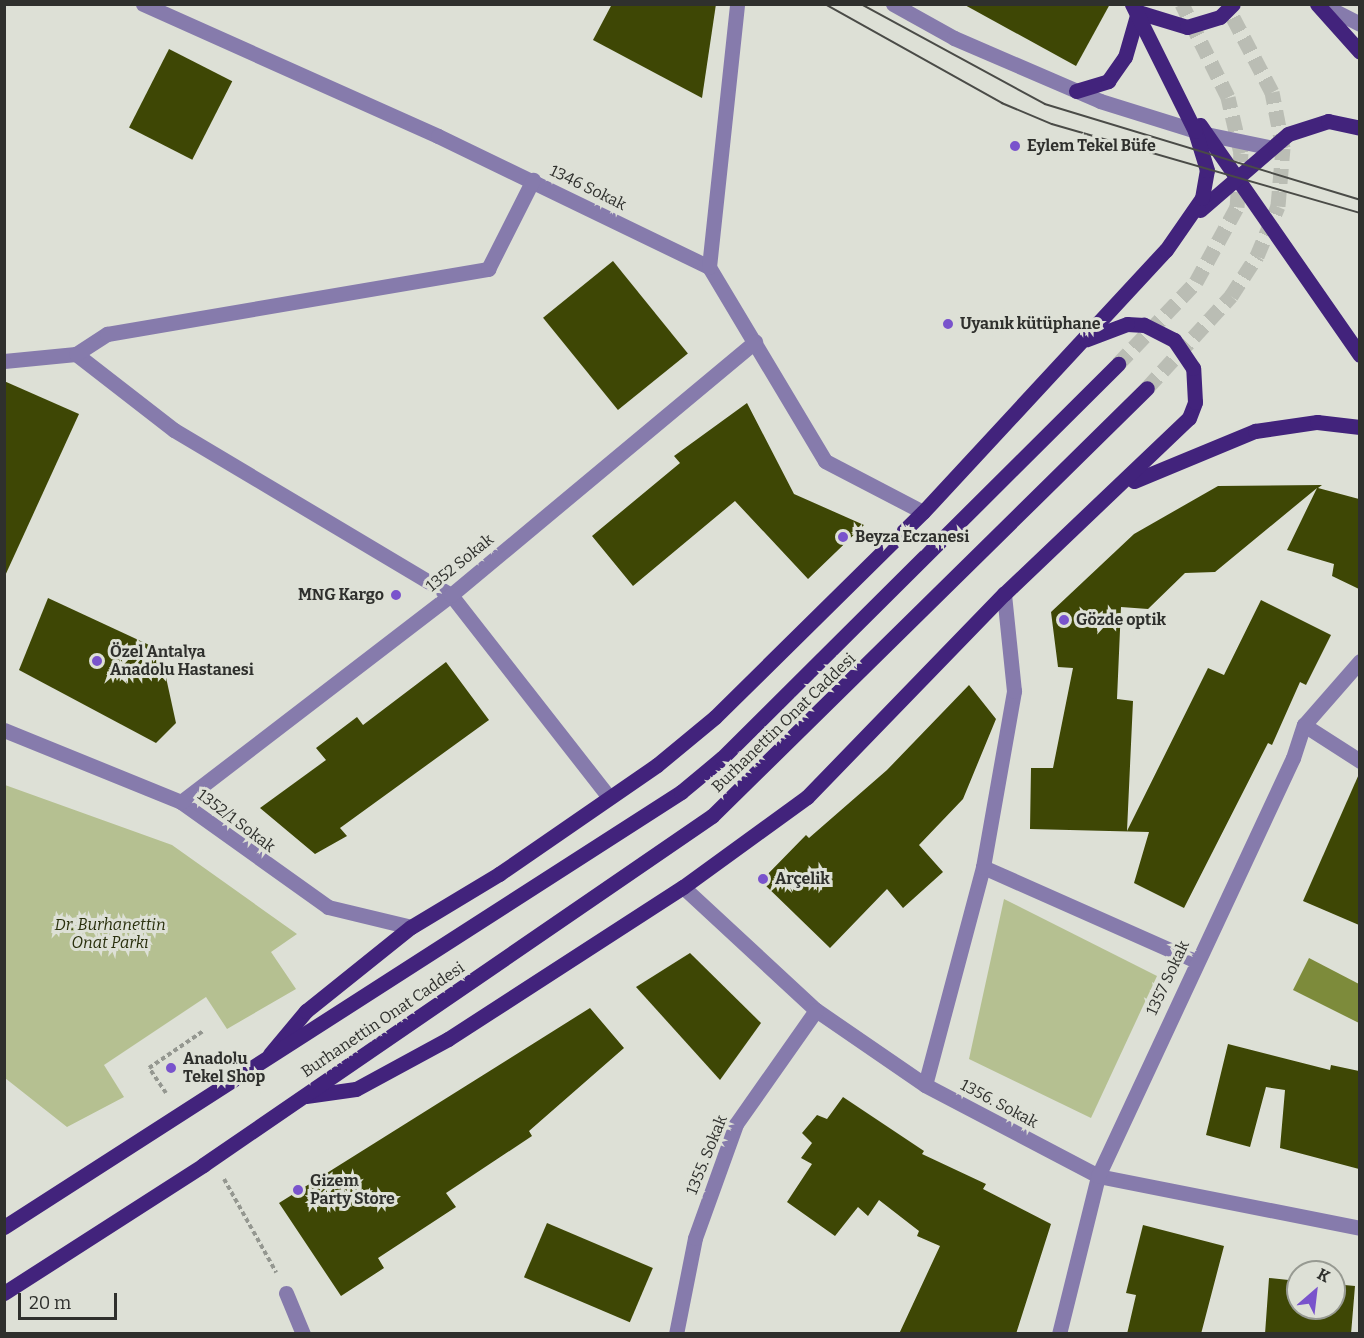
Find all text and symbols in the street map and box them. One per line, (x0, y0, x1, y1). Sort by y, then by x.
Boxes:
place label: Eylem Tekel Büfe (1027, 136, 1156, 156)
marker: Eylem Tekel Büfe (1008, 139, 1022, 153)
street label: 1346 Sokak (547, 161, 629, 215)
place label: Uyanık kütüphane (960, 314, 1101, 334)
marker: Uyanık kütüphane (941, 317, 955, 331)
place label: Beyza Eczanesi (855, 527, 969, 547)
street label: 1352 Sokak (423, 530, 497, 596)
marker: Beyza Eczanesi (836, 530, 850, 544)
place label: MNG Kargo (298, 585, 384, 605)
marker: MNG Kargo (389, 588, 403, 602)
place label: Gözde optik (1076, 610, 1166, 630)
marker: Gözde optik (1057, 613, 1071, 627)
place label: Özel Antalya Anadolu Hastanesi (110, 642, 254, 680)
street label: Burhanettin Onat Caddesi (708, 649, 860, 797)
marker: Özel Antalya Anadolu Hastanesi (88, 652, 106, 670)
street label: 1352/1 Sokak (193, 786, 279, 856)
place label: Arçelik (775, 869, 830, 889)
marker: Arçelik (756, 872, 770, 886)
park label: Dr. Burhanettin Onat Parkı (54, 915, 166, 953)
street label: 1357 Sokak (1142, 938, 1194, 1018)
street label: Burhanettin Onat Caddesi (298, 958, 468, 1082)
place label: Anadolu Tekel Shop (183, 1049, 265, 1087)
marker: Anadolu Tekel Shop (164, 1061, 178, 1075)
street label: 1356. Sokak (957, 1076, 1041, 1132)
street label: 1355. Sokak (682, 1112, 732, 1198)
place label: Gizem Party Store (310, 1171, 395, 1209)
marker: Gizem Party Store (291, 1183, 305, 1197)
north arrow (1286, 1260, 1346, 1320)
text: K (1314, 1264, 1333, 1287)
scale bar (21, 1281, 120, 1319)
text: 20 m (29, 1292, 71, 1314)

